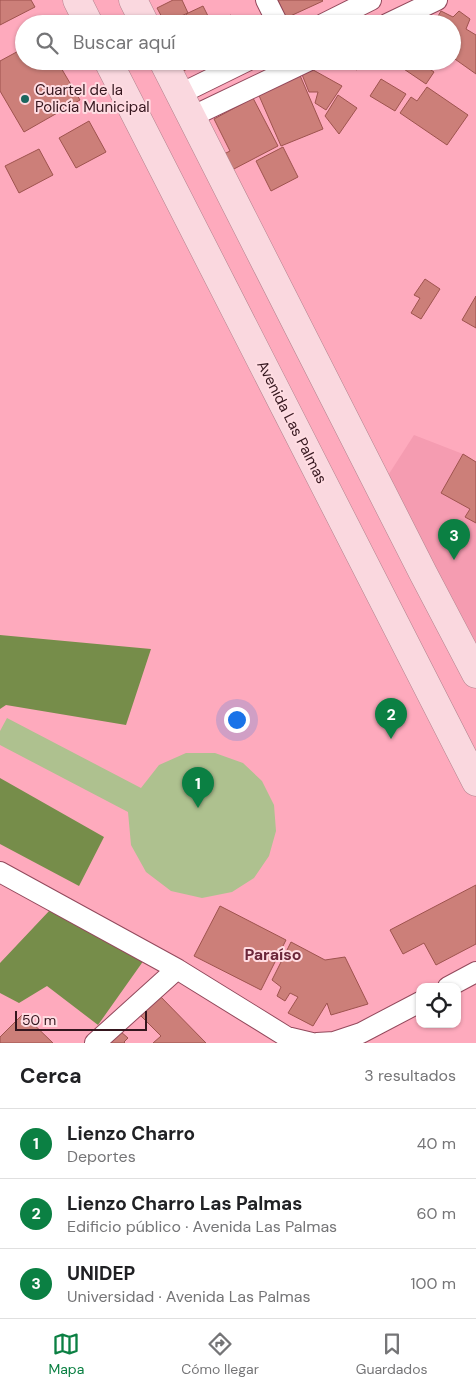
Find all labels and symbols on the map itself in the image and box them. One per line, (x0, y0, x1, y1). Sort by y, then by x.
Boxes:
place label: Cuartel de la Policía Municipal (35, 80, 150, 117)
marker: Cuartel de la Policía Municipal (19, 93, 31, 105)
street label: Avenida Las Palmas (252, 357, 332, 487)
pin: 3 (438, 519, 470, 560)
pin: 2 (375, 698, 407, 739)
your location (224, 707, 250, 733)
pin: 1 (182, 767, 214, 808)
district label: Paraíso (244, 944, 302, 965)
scale bar (15, 1008, 148, 1031)

